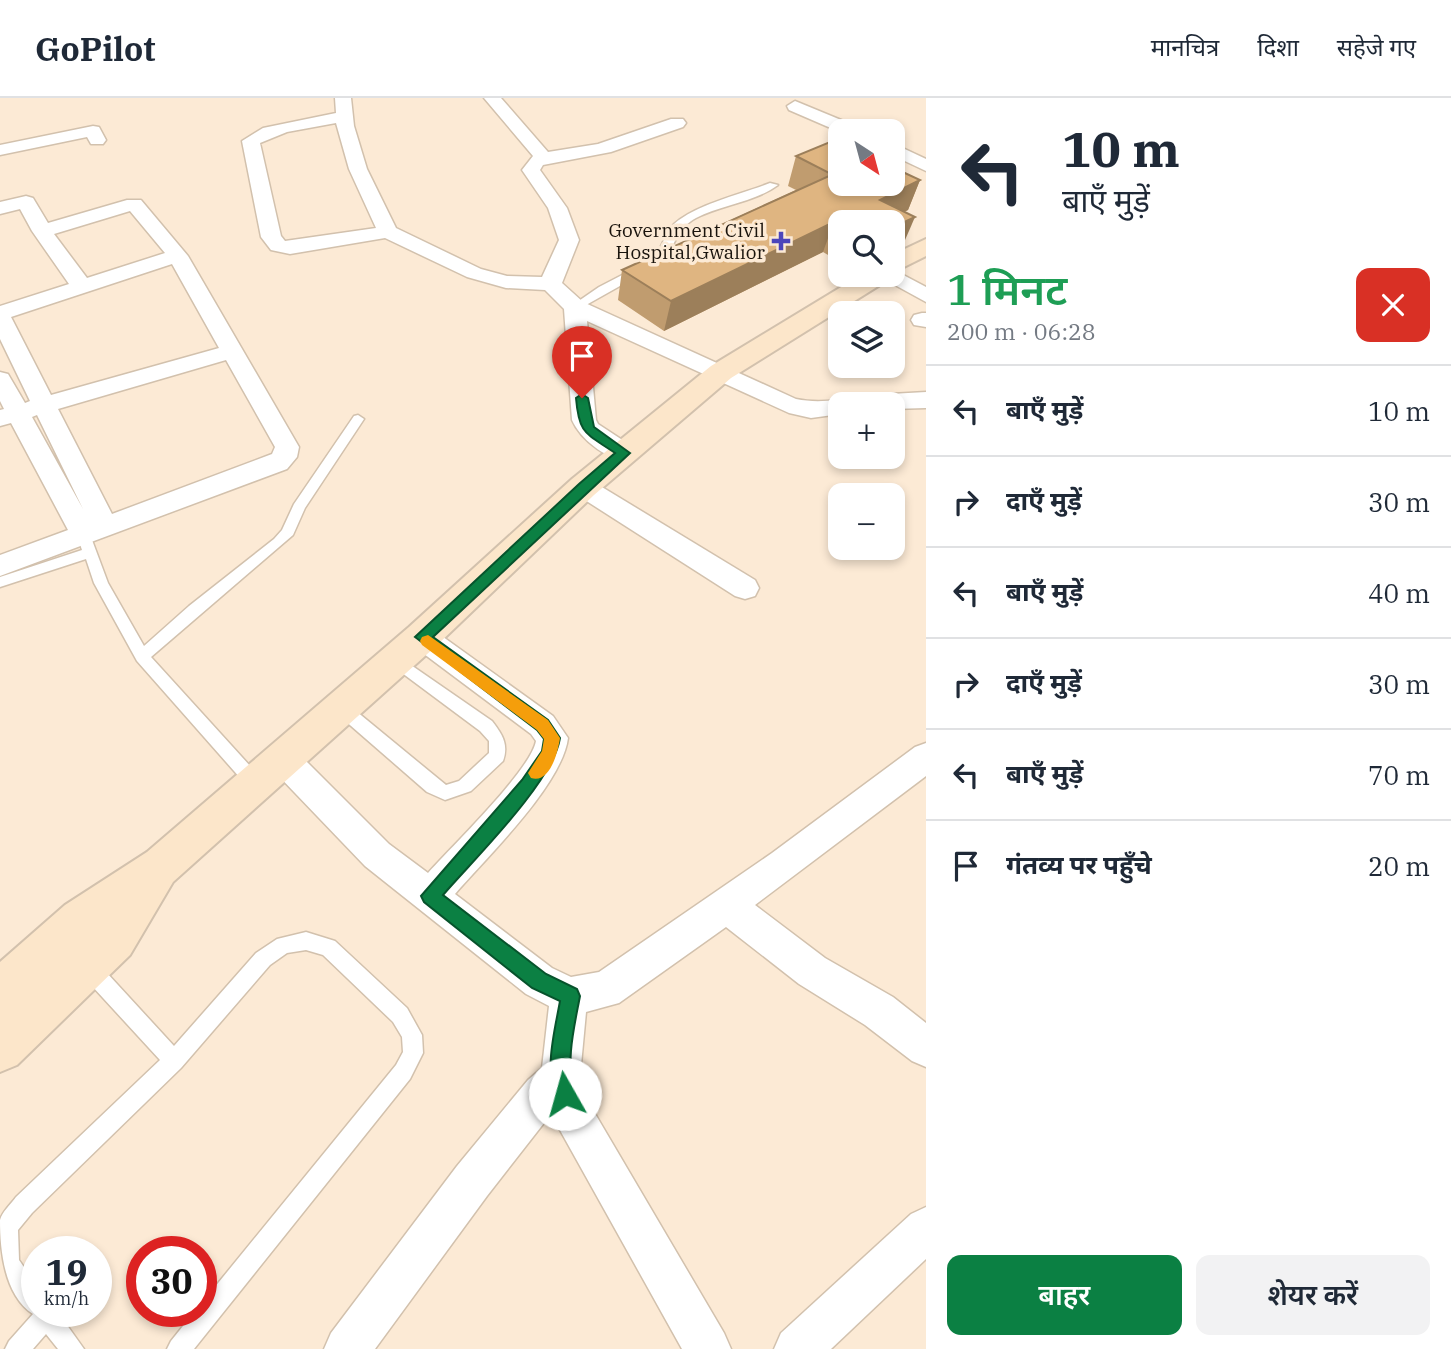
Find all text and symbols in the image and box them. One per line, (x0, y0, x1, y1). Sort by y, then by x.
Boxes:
text: GoPilot (35, 27, 156, 70)
text: मानचित्र (1151, 31, 1219, 63)
text: दिशा (1257, 31, 1299, 63)
text: सहेजे गए (1337, 31, 1416, 63)
text: 10 m (1062, 117, 1180, 180)
north arrow (828, 119, 905, 196)
map controls (828, 119, 905, 560)
icon: left (947, 126, 1038, 217)
text: बाएँ मुड़ें (1062, 179, 1150, 221)
button: search (828, 210, 905, 287)
place label: Government Civil Hospital,Gwalior (608, 218, 766, 264)
marker: Government Civil Hospital,Gwalior (771, 231, 791, 251)
text: 1 मिनट (947, 262, 1067, 317)
button: close (1356, 268, 1430, 342)
button: layers (828, 301, 905, 378)
text: 200 m · 06:28 (947, 316, 1096, 346)
pin (552, 326, 612, 398)
icon: arrive (563, 337, 601, 375)
button: + (828, 392, 905, 469)
icon: left (947, 392, 985, 430)
text: बाएँ मुड़ें (1006, 392, 1083, 426)
text: 10 m (1368, 394, 1430, 428)
button: − (828, 483, 905, 560)
icon: right (947, 483, 985, 521)
text: दाएँ मुड़ें (1006, 483, 1082, 517)
text: 30 m (1368, 485, 1430, 519)
icon: left (947, 574, 985, 612)
text: बाएँ मुड़ें (1006, 574, 1083, 608)
text: 40 m (1368, 576, 1430, 610)
icon: right (947, 665, 985, 703)
text: दाएँ मुड़ें (1006, 665, 1082, 699)
text: 30 m (1368, 667, 1430, 701)
icon: left (947, 756, 985, 794)
text: बाएँ मुड़ें (1006, 756, 1083, 790)
text: 70 m (1368, 758, 1430, 792)
icon: arrive (947, 847, 985, 885)
text: गंतव्य पर पहुँचे (1006, 847, 1152, 881)
text: 20 m (1368, 849, 1430, 883)
position arrow (528, 1057, 602, 1131)
speed limit sign: 30 (126, 1236, 217, 1327)
text: 19 (45, 1249, 88, 1295)
button: बाहर (947, 1255, 1182, 1335)
button: शेयर करें (1196, 1255, 1430, 1335)
text: km/h (44, 1287, 89, 1310)

